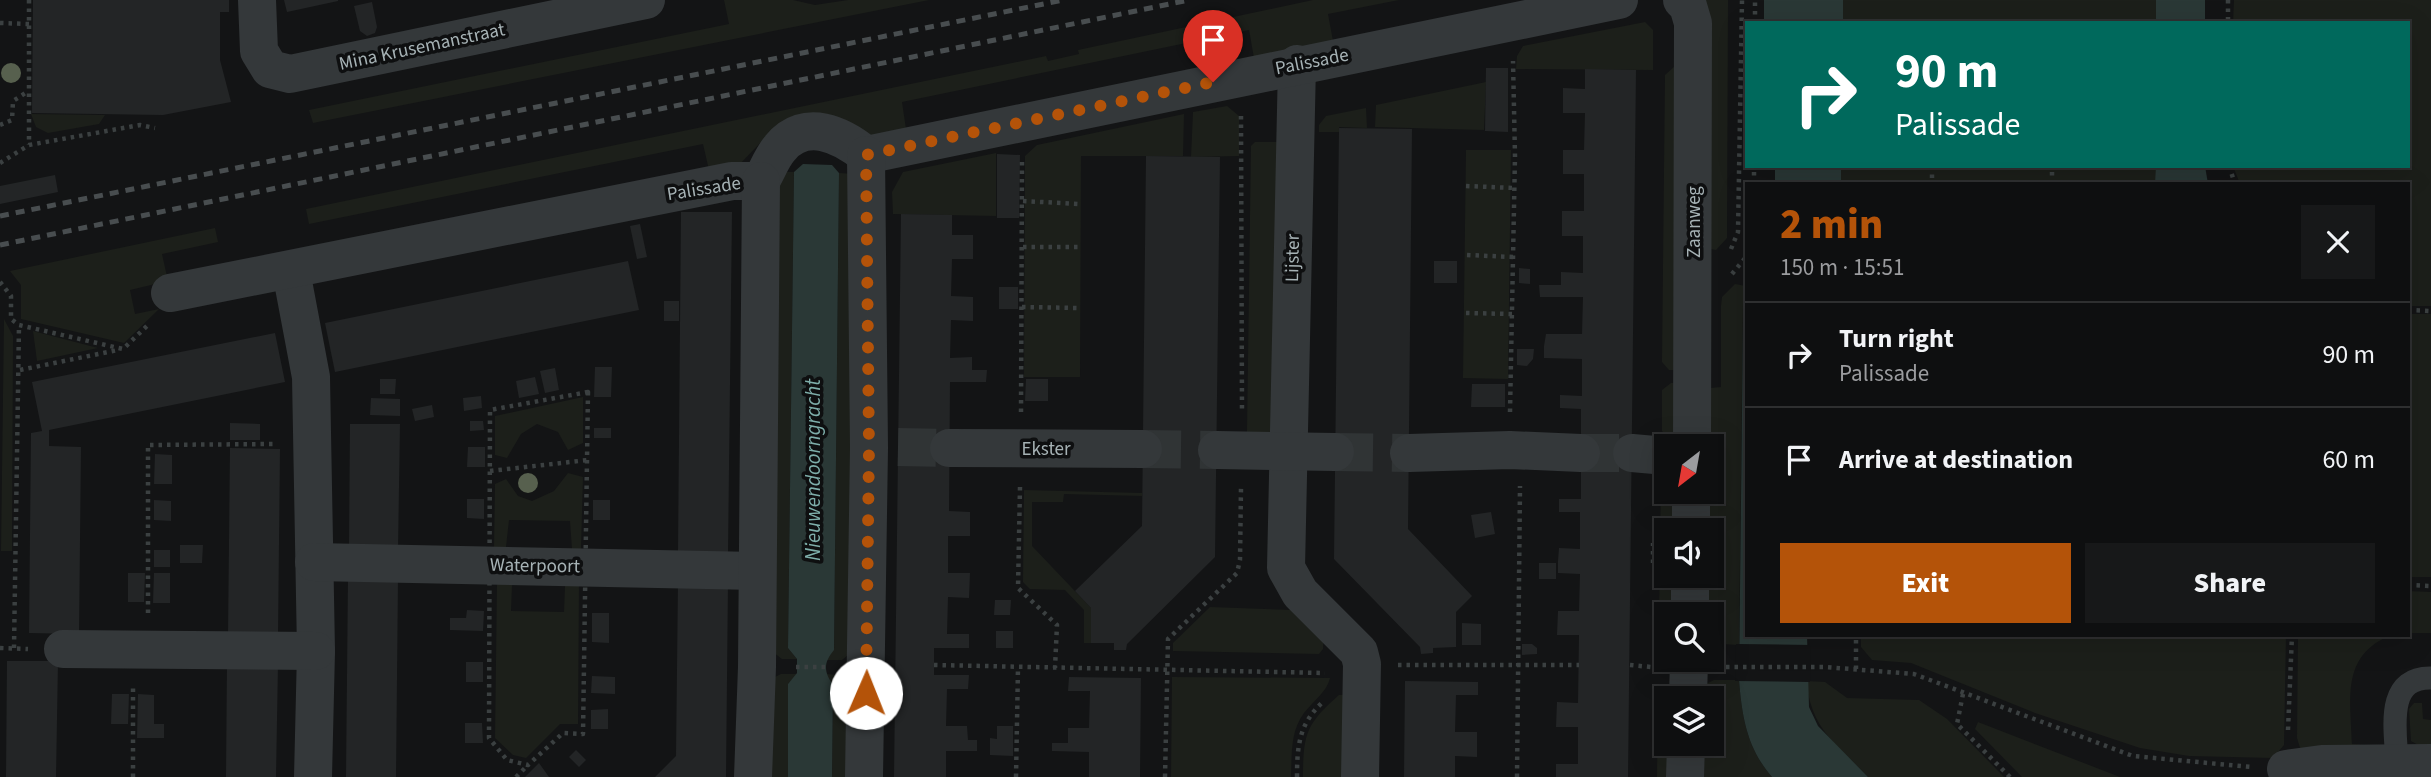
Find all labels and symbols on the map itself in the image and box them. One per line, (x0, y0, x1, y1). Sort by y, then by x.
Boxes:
pin (1183, 10, 1243, 82)
street label: Mina Krusemanstraat (337, 16, 508, 78)
street label: Palissade (1273, 42, 1351, 82)
street label: Palissade (665, 170, 743, 208)
street label: Zaanweg (1681, 186, 1708, 258)
street label: Lijster (1279, 233, 1307, 282)
water label: Nieuwendoorngracht (798, 378, 828, 561)
north arrow (1654, 434, 1724, 504)
street label: Ekster (1021, 436, 1071, 463)
street label: Waterpoort (490, 552, 581, 580)
position arrow (829, 656, 903, 730)

